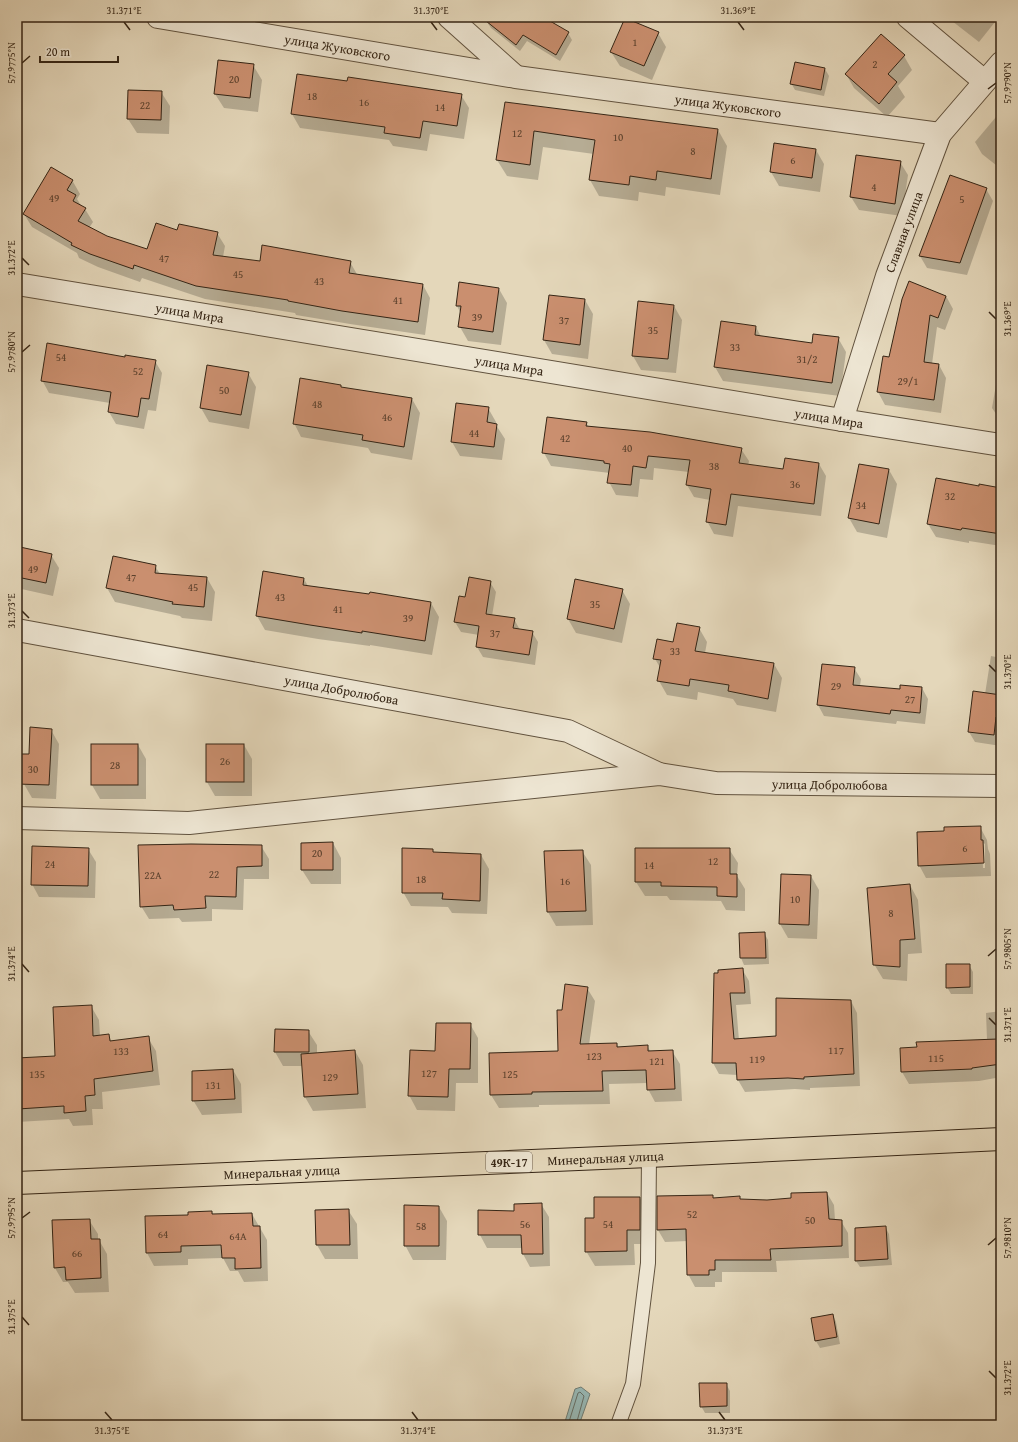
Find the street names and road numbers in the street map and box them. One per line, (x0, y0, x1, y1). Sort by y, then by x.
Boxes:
street label: улица Жуковского (282, 29, 392, 65)
street label: улица Жуковского (673, 89, 783, 122)
street label: Славная улица (880, 188, 928, 275)
street label: улица Мира (153, 297, 226, 328)
street label: улица Мира (473, 350, 546, 380)
street label: улица Мира (792, 403, 865, 433)
street label: улица Добролюбова (282, 670, 401, 709)
street label: улица Добролюбова (771, 774, 888, 794)
street label: Минеральная улица (547, 1146, 665, 1170)
road number: 49К-17 (486, 1152, 532, 1172)
street label: Минеральная улица (223, 1160, 341, 1184)

